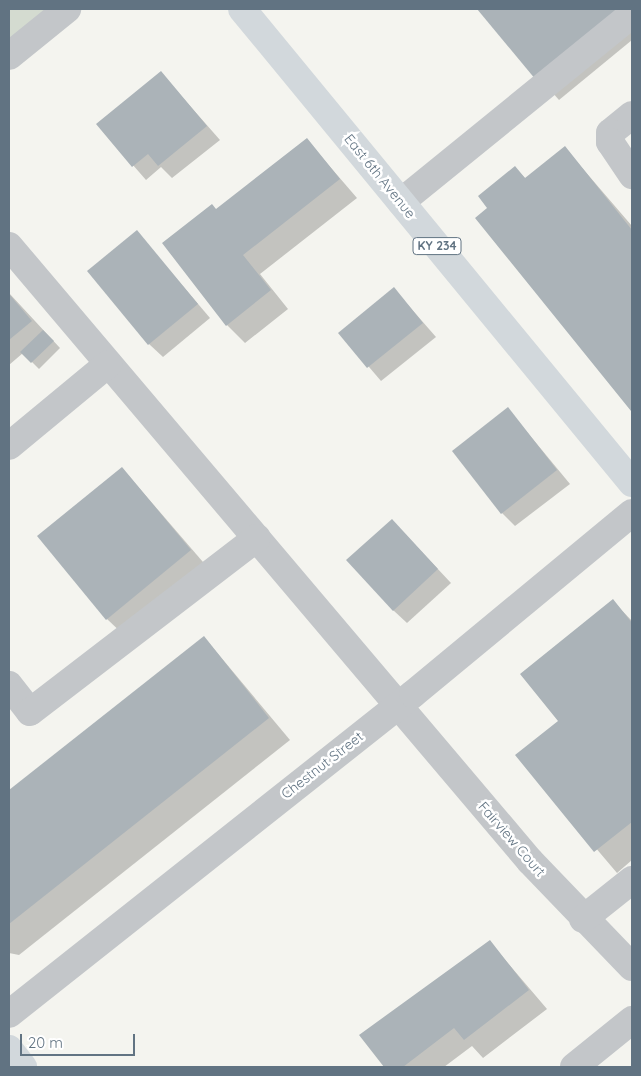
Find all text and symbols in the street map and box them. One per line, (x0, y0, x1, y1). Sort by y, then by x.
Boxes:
street label: East 6th Avenue (341, 130, 419, 222)
road number: KY 234 (412, 237, 462, 256)
street label: Chestnut Street (278, 728, 366, 802)
street label: Fairview Court (475, 798, 549, 880)
scale bar (22, 1024, 138, 1056)
text: 20 m (28, 1033, 63, 1052)

